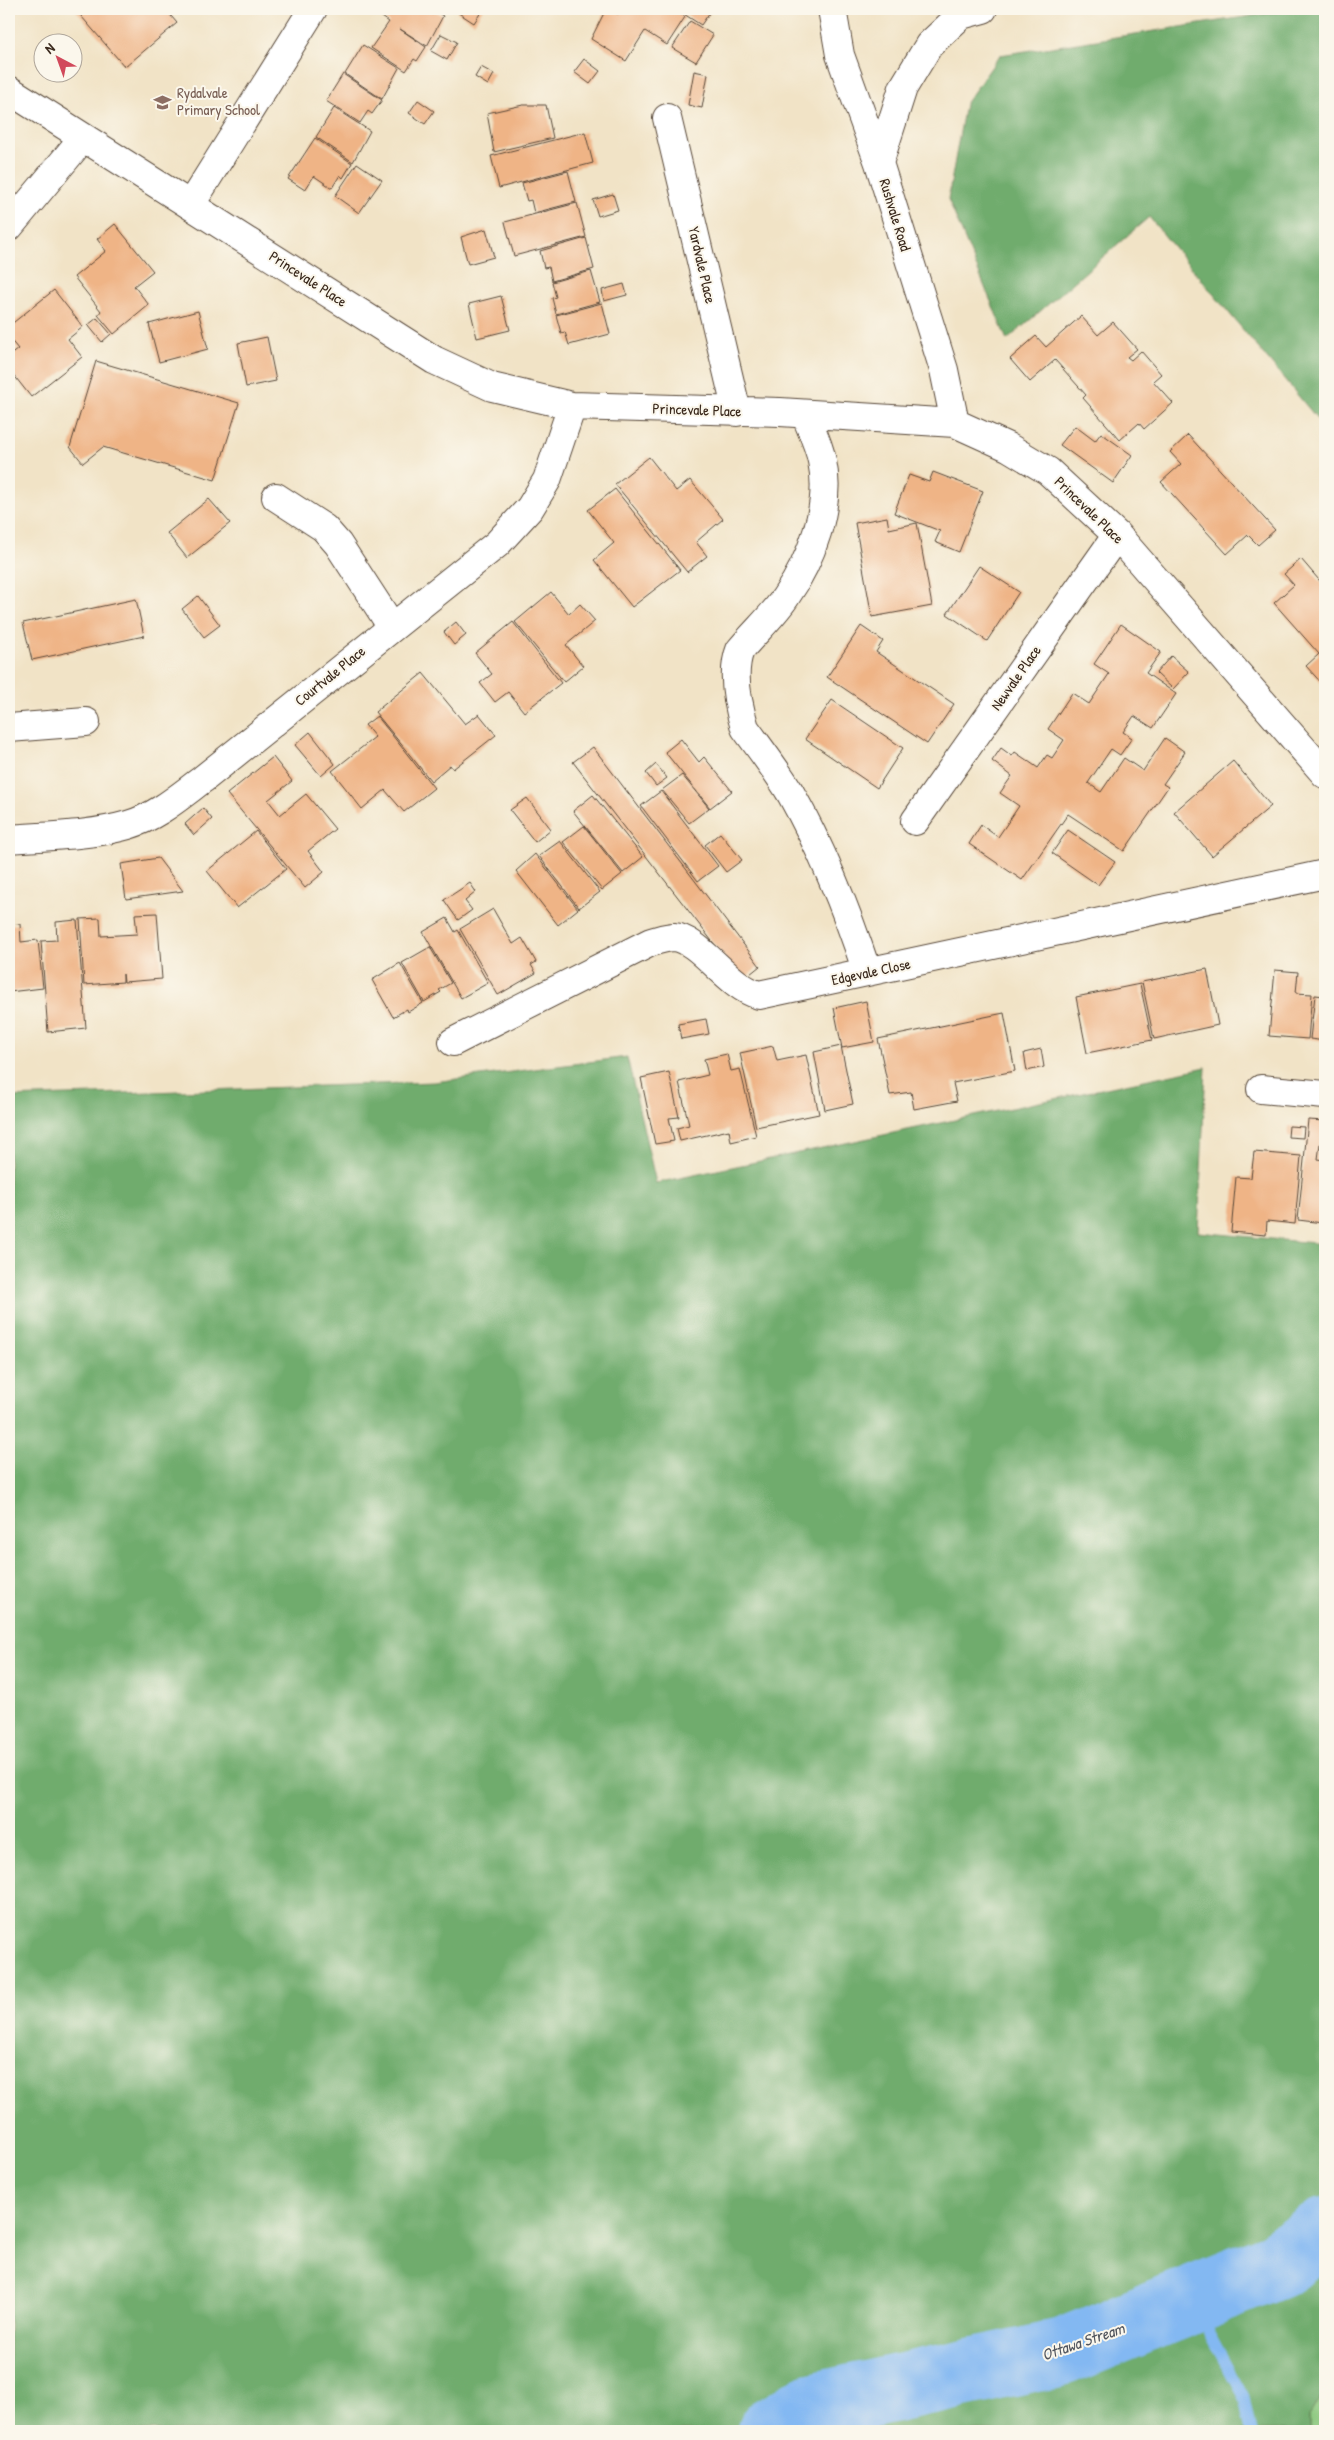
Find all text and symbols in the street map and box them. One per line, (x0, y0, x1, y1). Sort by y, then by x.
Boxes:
north arrow (32, 32, 82, 82)
text: N (40, 38, 59, 57)
place label: Rydalvale Primary School (177, 82, 260, 120)
school or university icon: Rydalvale Primary School (153, 92, 173, 112)
street label: Rushvale Road (875, 176, 916, 254)
street label: Yardvale Place (683, 224, 722, 305)
street label: Princevale Place (265, 246, 351, 312)
street label: Princevale Place (652, 397, 742, 422)
street label: Princevale Place (1050, 471, 1129, 548)
street label: Courtvale Place (290, 641, 369, 711)
street label: Newvale Place (985, 641, 1046, 714)
street label: Edgevale Close (829, 953, 912, 990)
water label: Ottawa Stream (1039, 2316, 1128, 2365)

